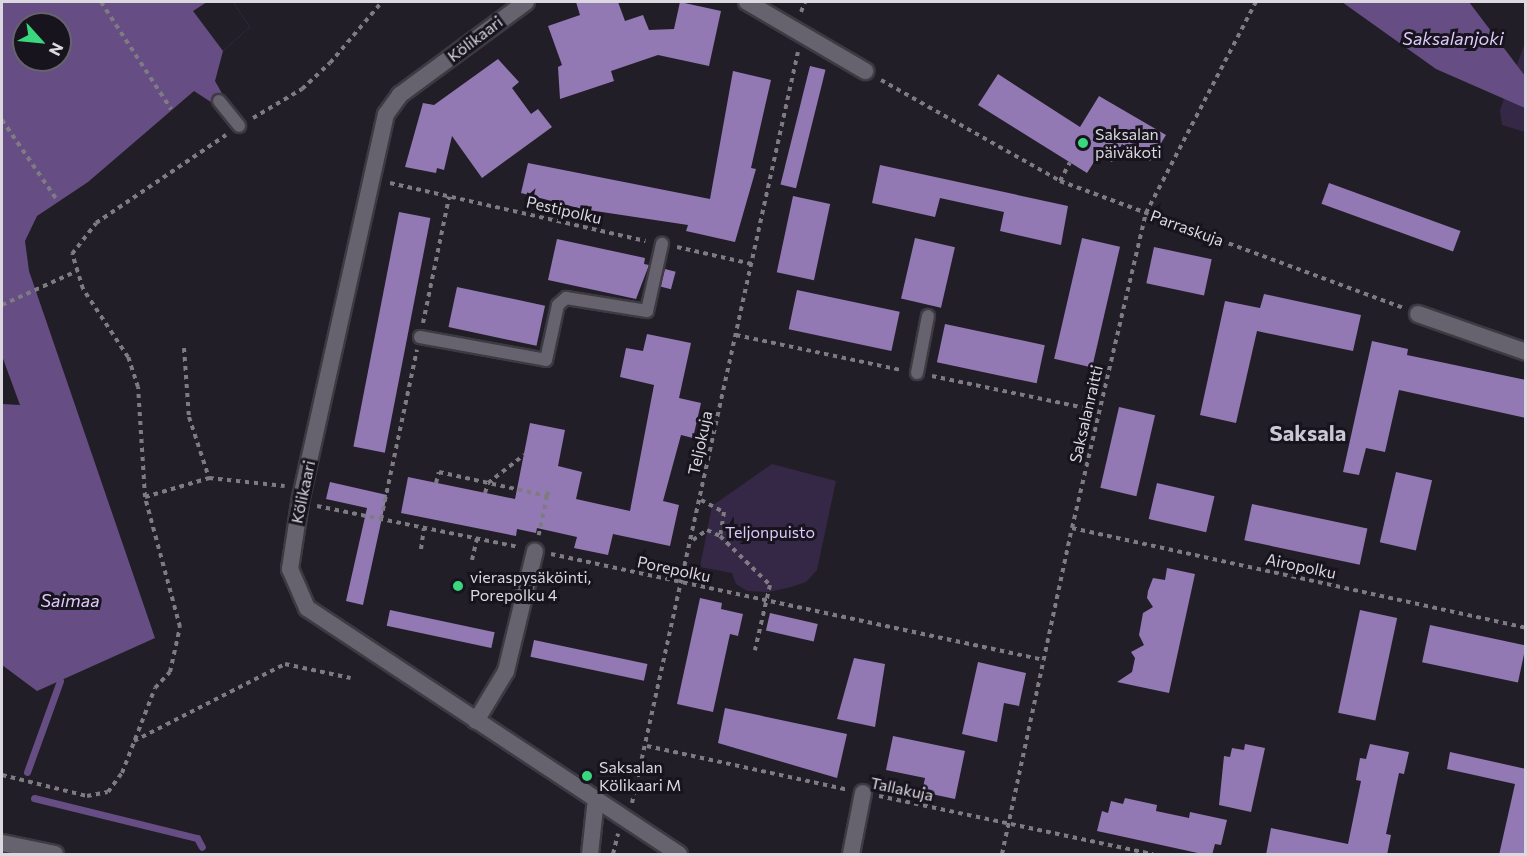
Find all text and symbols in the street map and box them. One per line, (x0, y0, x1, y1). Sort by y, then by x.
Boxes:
north arrow (12, 12, 72, 72)
street label: Kölikaari (444, 12, 506, 66)
water label: Saksalanjoki (1402, 27, 1504, 49)
text: N (46, 40, 68, 59)
place label: Saksalan päiväkoti (1095, 124, 1162, 162)
marker: Saksalan päiväkoti (1076, 136, 1090, 150)
street label: Pestipolku (524, 192, 604, 228)
street label: Parraskuja (1148, 206, 1226, 250)
street label: Saksalanraitti (1065, 363, 1107, 465)
street label: Teljokuja (684, 409, 716, 477)
district label: Saksala (1270, 420, 1346, 446)
street label: Kölikaari (287, 459, 319, 525)
park label: Teljonpuisto (725, 522, 815, 542)
street label: Airopolku (1264, 549, 1338, 583)
street label: Porepolku (636, 552, 712, 586)
place label: vieraspysäköinti, Porepolku 4 (470, 567, 591, 605)
marker: vieraspysäköinti, Porepolku 4 (451, 579, 465, 593)
water label: Saimaa (40, 589, 100, 611)
place label: Saksalan Kölikaari M (599, 757, 681, 795)
marker: Saksalan Kölikaari M (580, 769, 594, 783)
street label: Tallakuja (869, 773, 935, 805)

